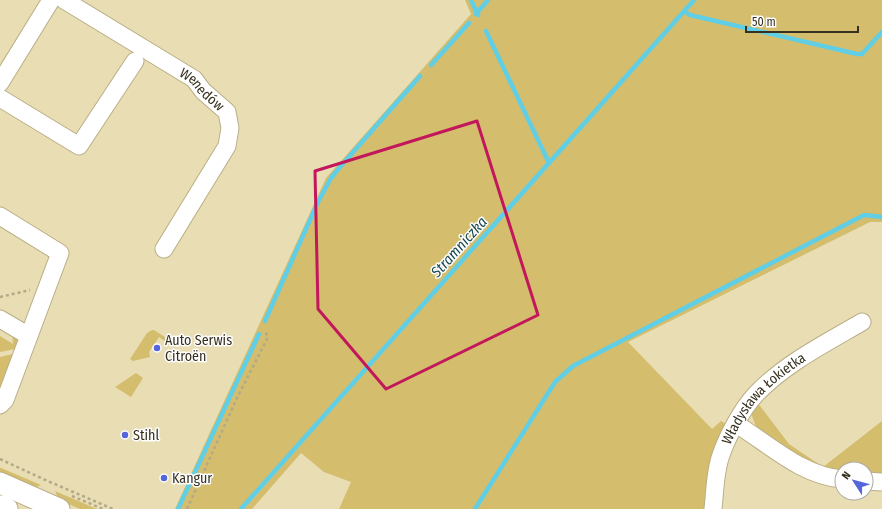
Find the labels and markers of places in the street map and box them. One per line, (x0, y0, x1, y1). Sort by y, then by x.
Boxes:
place label: Auto Serwis Citroën (165, 332, 232, 365)
marker: Auto Serwis Citroën (152, 343, 162, 353)
place label: Stihl (133, 427, 159, 444)
marker: Stihl (120, 430, 130, 440)
place label: Kangur (172, 470, 212, 487)
marker: Kangur (159, 473, 169, 483)

